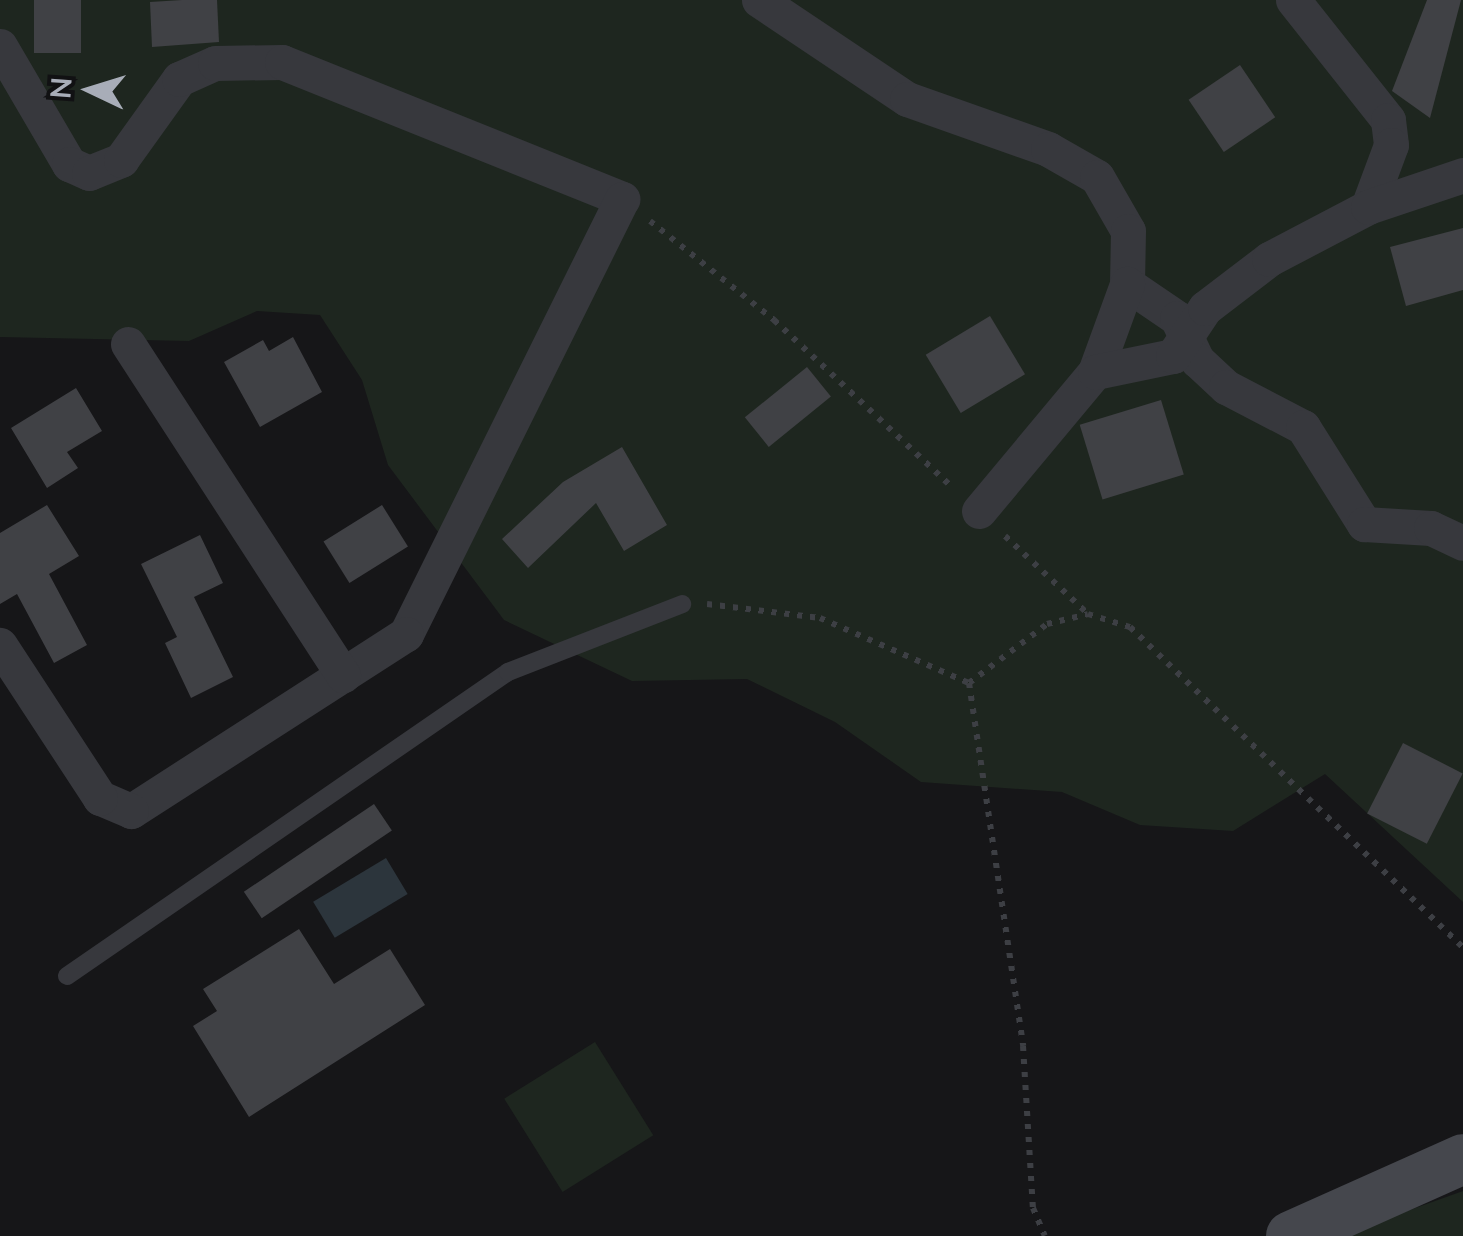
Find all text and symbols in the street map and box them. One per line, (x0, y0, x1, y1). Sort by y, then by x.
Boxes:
north arrow (40, 40, 140, 140)
text: N (42, 76, 78, 100)

